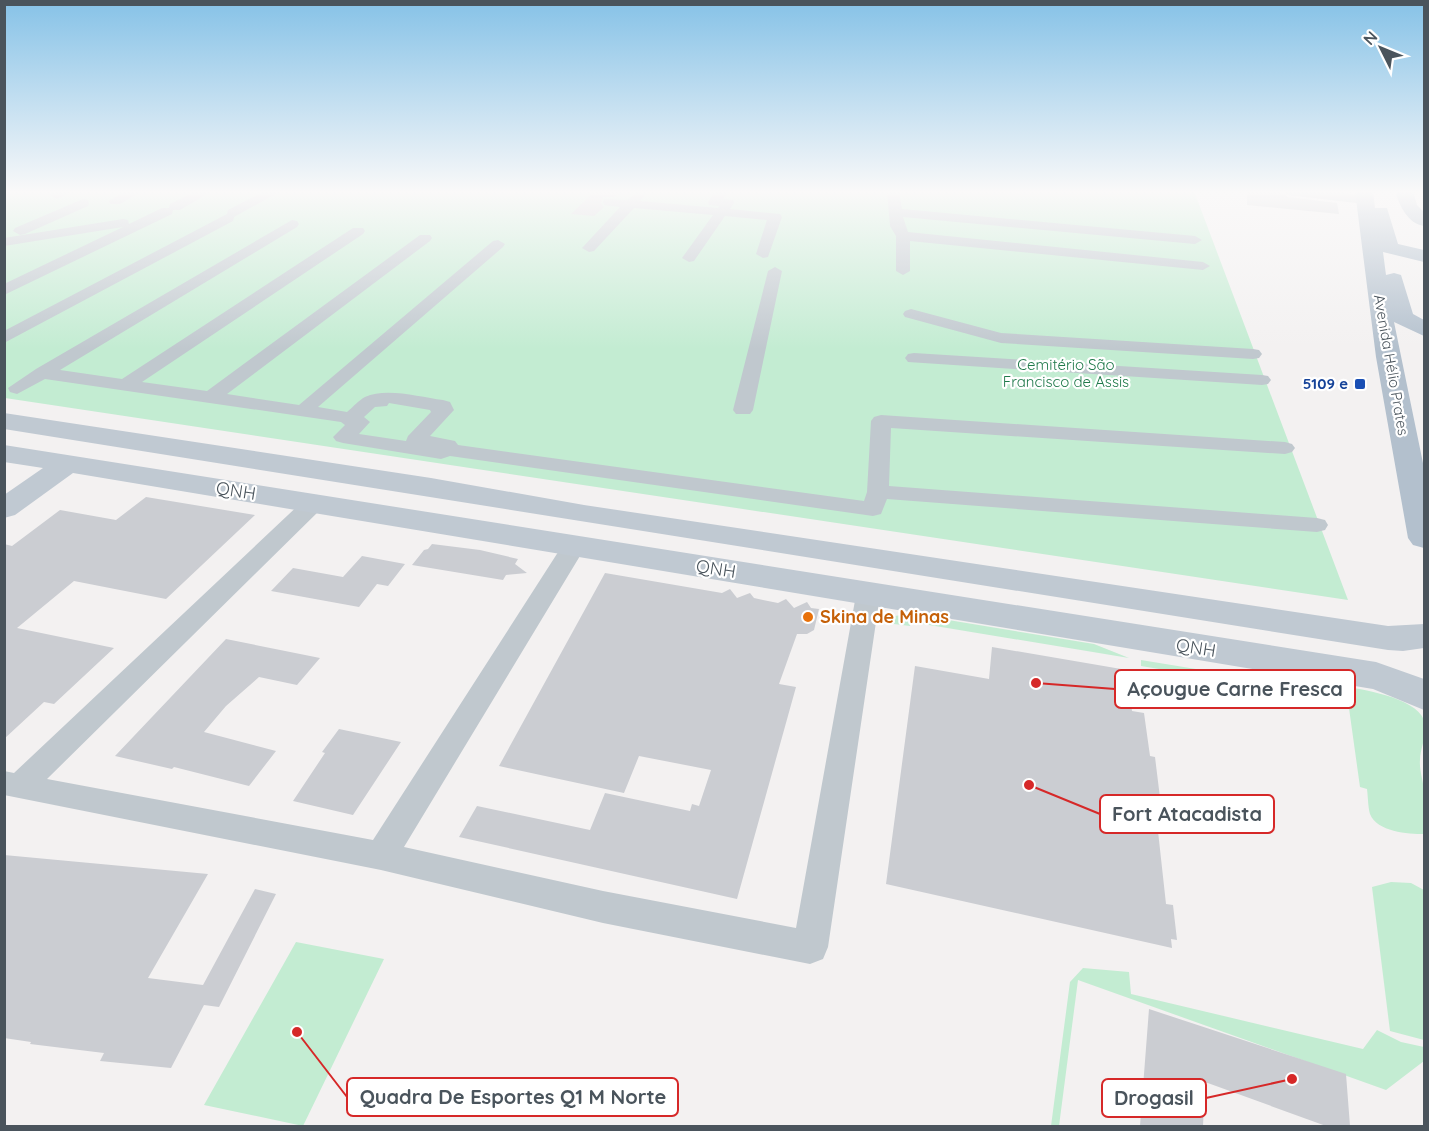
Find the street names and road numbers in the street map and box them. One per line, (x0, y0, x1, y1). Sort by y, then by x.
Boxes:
street label: Avenida Hélio Prates (1370, 293, 1413, 437)
street label: QNH (215, 476, 258, 505)
street label: QNH (695, 554, 738, 583)
street label: QNH (1175, 633, 1218, 662)

